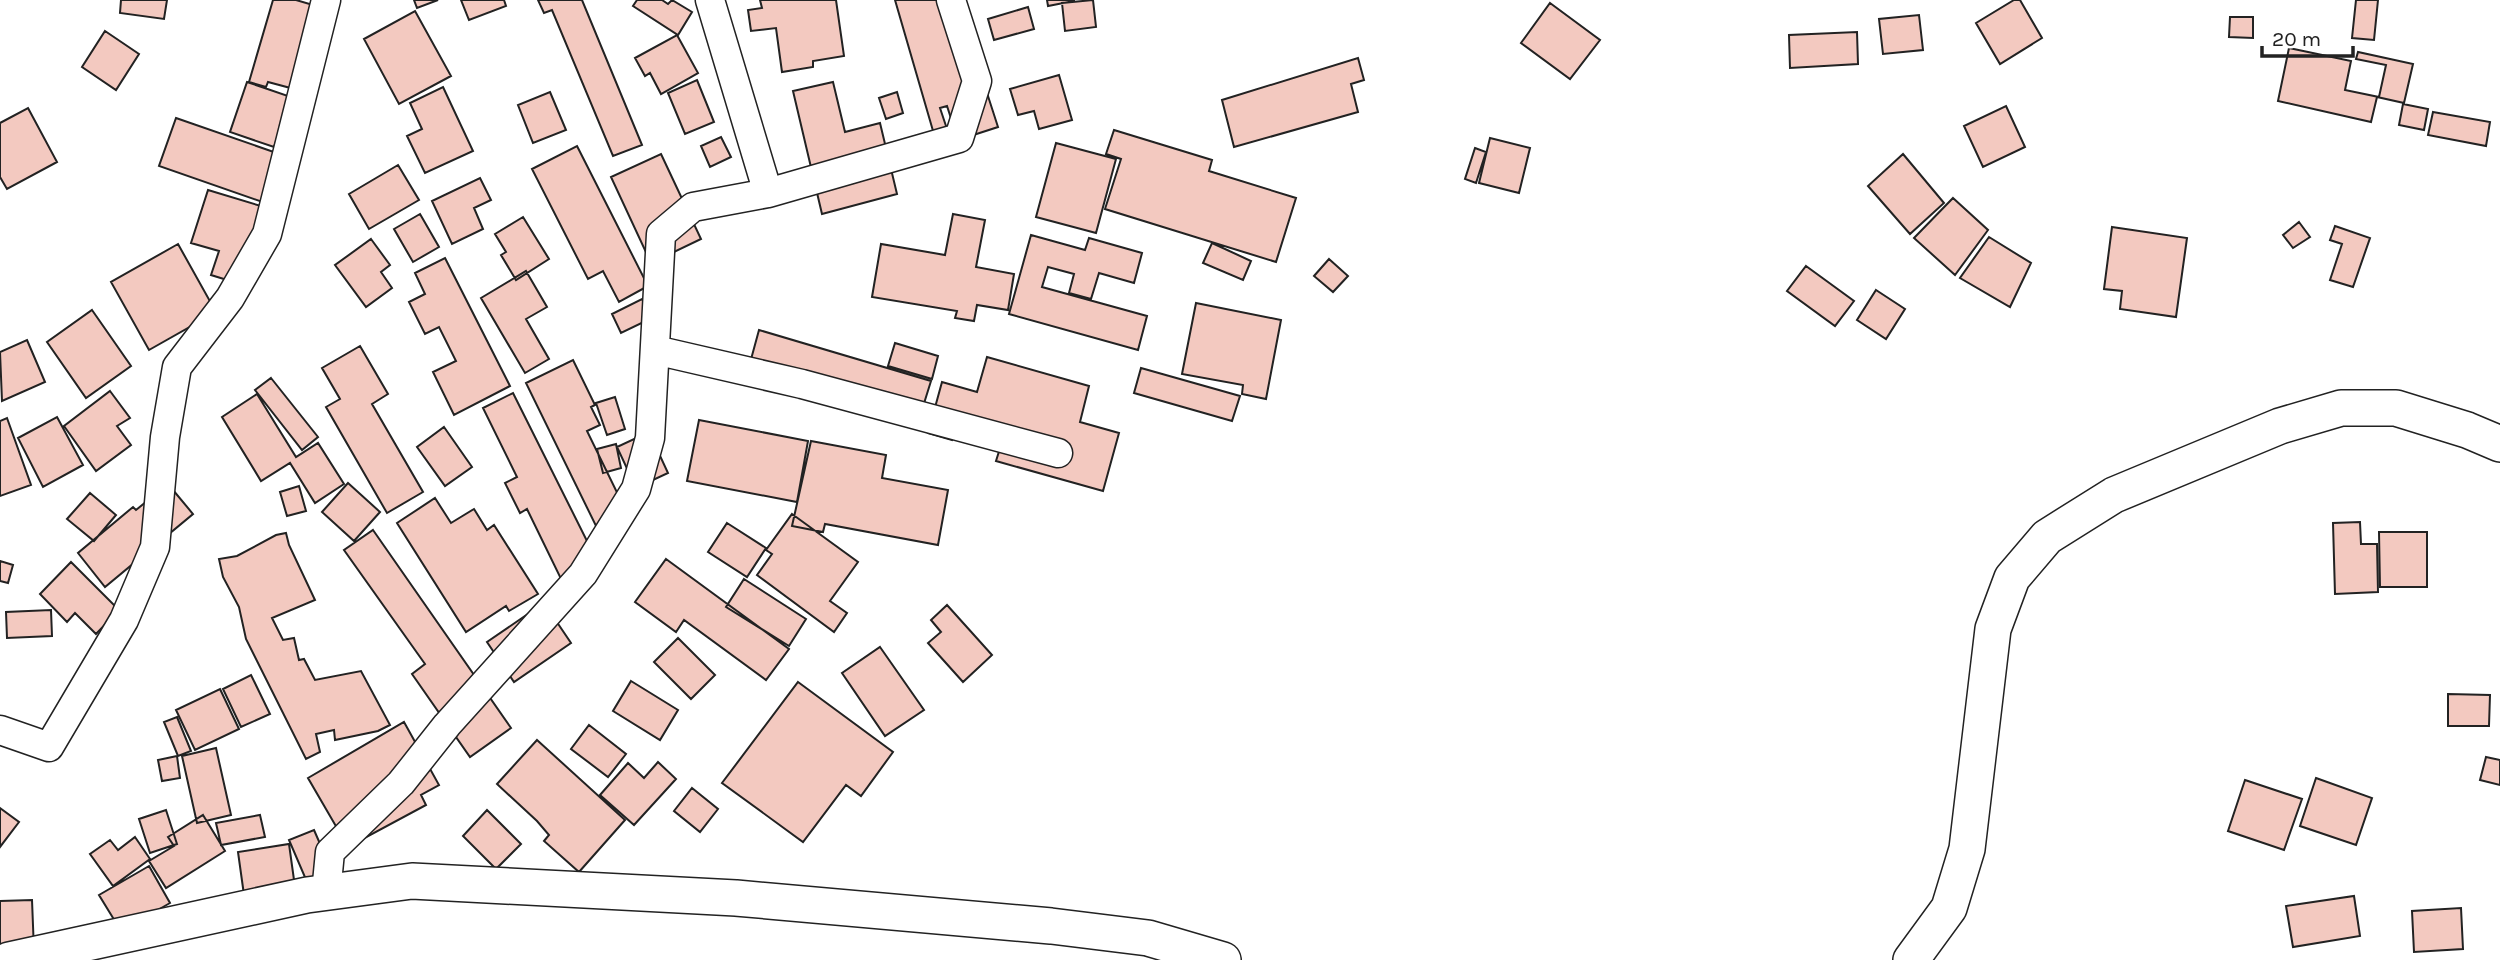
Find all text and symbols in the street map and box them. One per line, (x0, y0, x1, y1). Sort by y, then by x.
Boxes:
scale bar (2262, 14, 2353, 58)
text: 20 m (2272, 27, 2321, 51)

